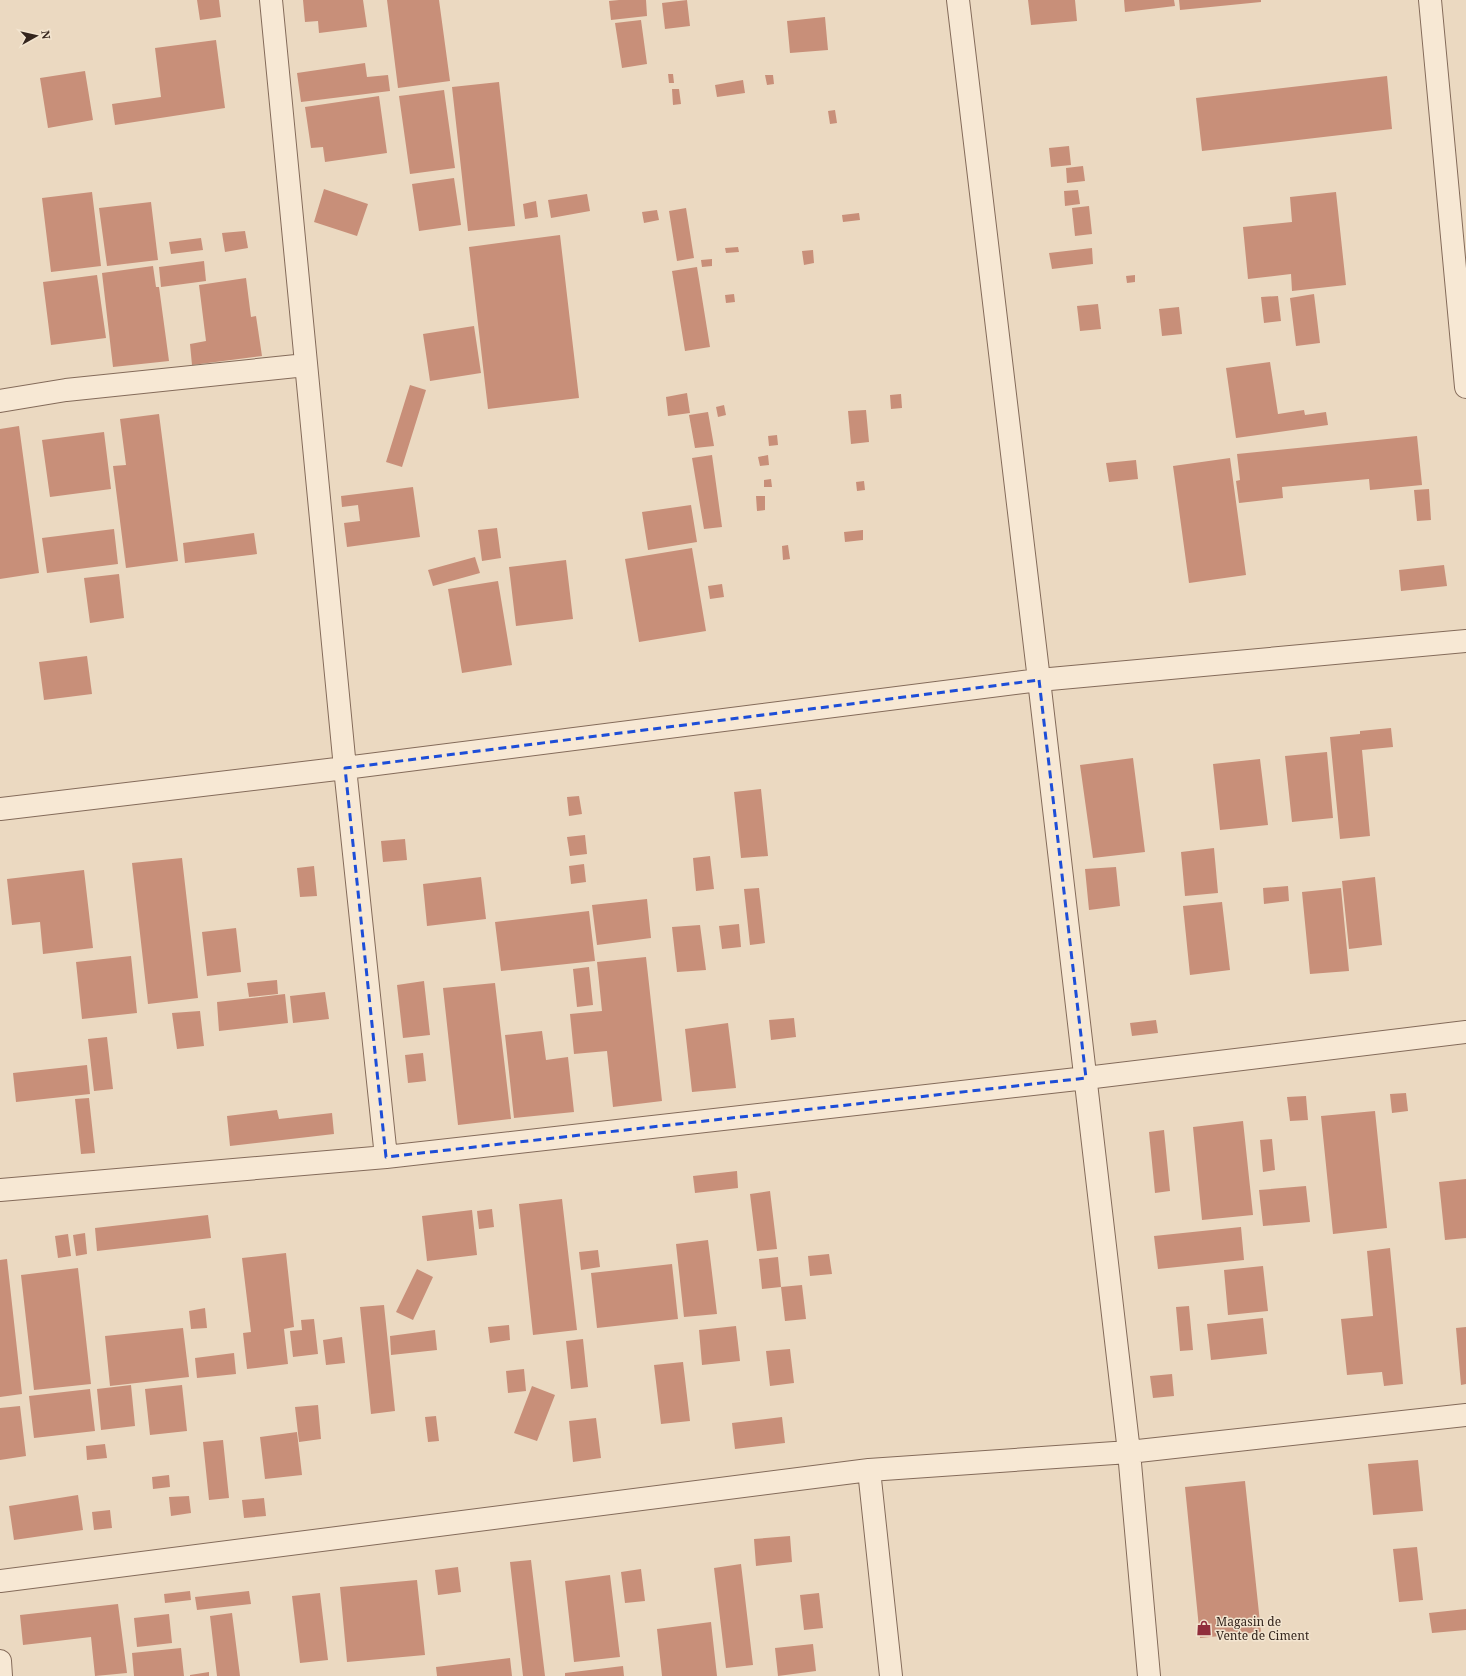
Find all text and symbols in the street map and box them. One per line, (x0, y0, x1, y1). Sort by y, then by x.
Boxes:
north arrow (16, 16, 56, 56)
text: N (38, 29, 54, 40)
place label: Magasin de Vente de Ciment (1216, 1613, 1309, 1644)
shop icon: Magasin de Vente de Ciment (1195, 1619, 1213, 1637)

